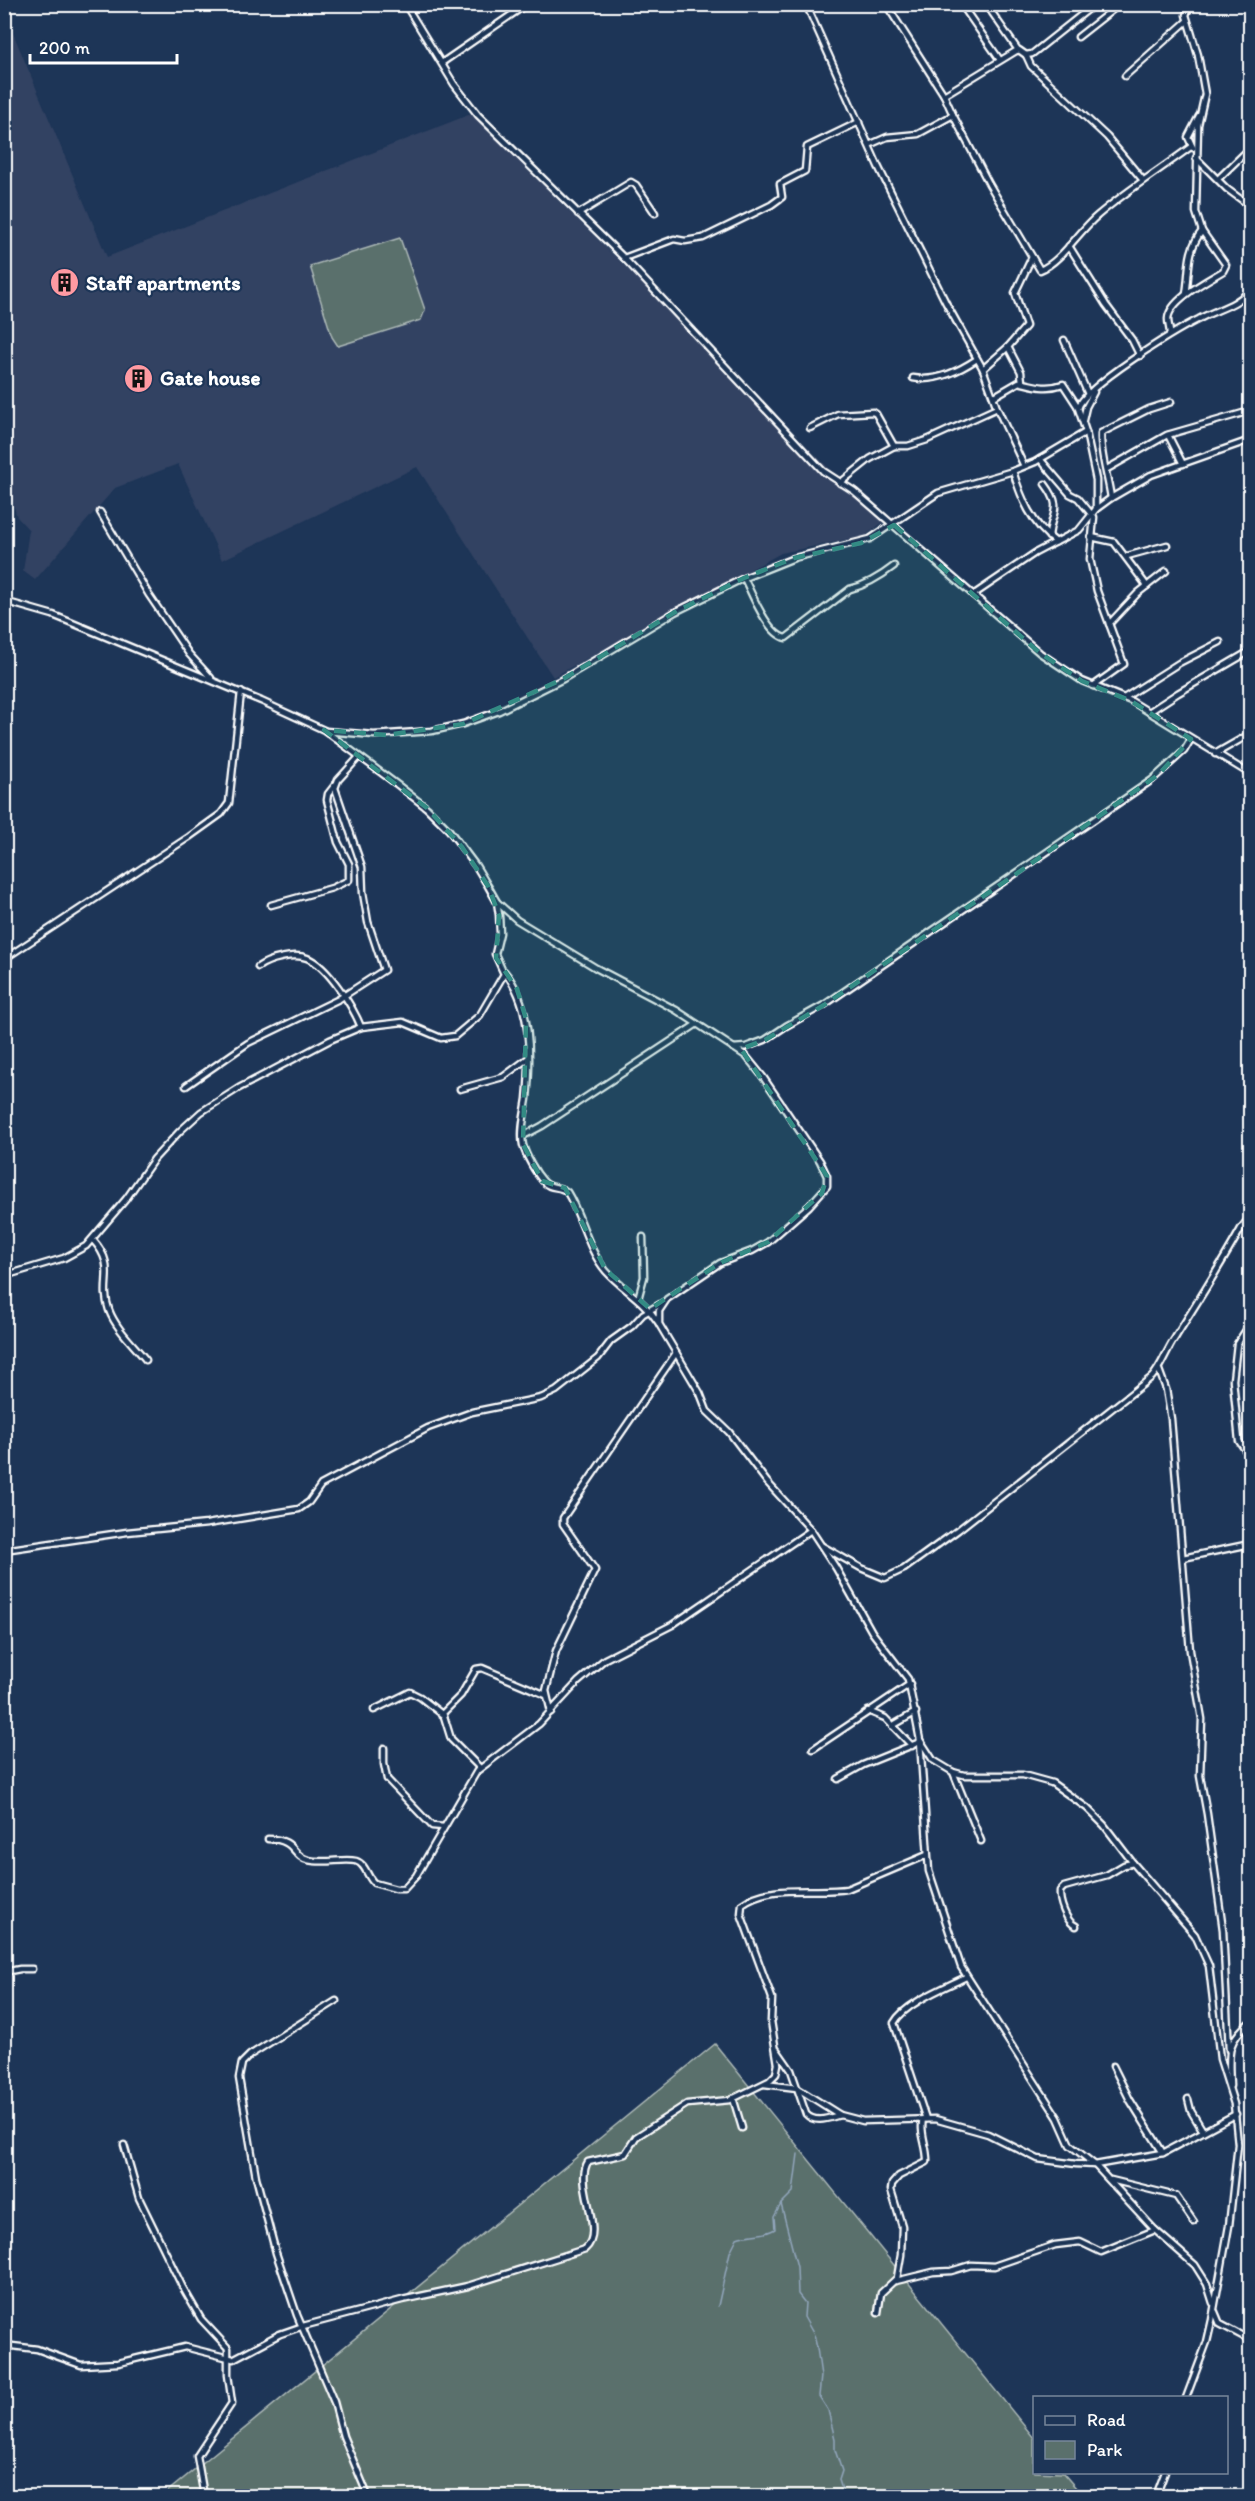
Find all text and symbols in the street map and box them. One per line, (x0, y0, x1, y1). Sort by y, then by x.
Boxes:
scale bar (30, 27, 177, 65)
text: 200 m (39, 37, 90, 59)
building icon: Staff apartments (49, 267, 81, 299)
place label: Staff apartments (86, 270, 241, 296)
building icon: Gate house (123, 362, 155, 394)
place label: Gate house (160, 365, 260, 390)
legend (1033, 2396, 1228, 2474)
text: Road (1087, 2409, 1126, 2431)
text: Park (1087, 2439, 1122, 2461)

